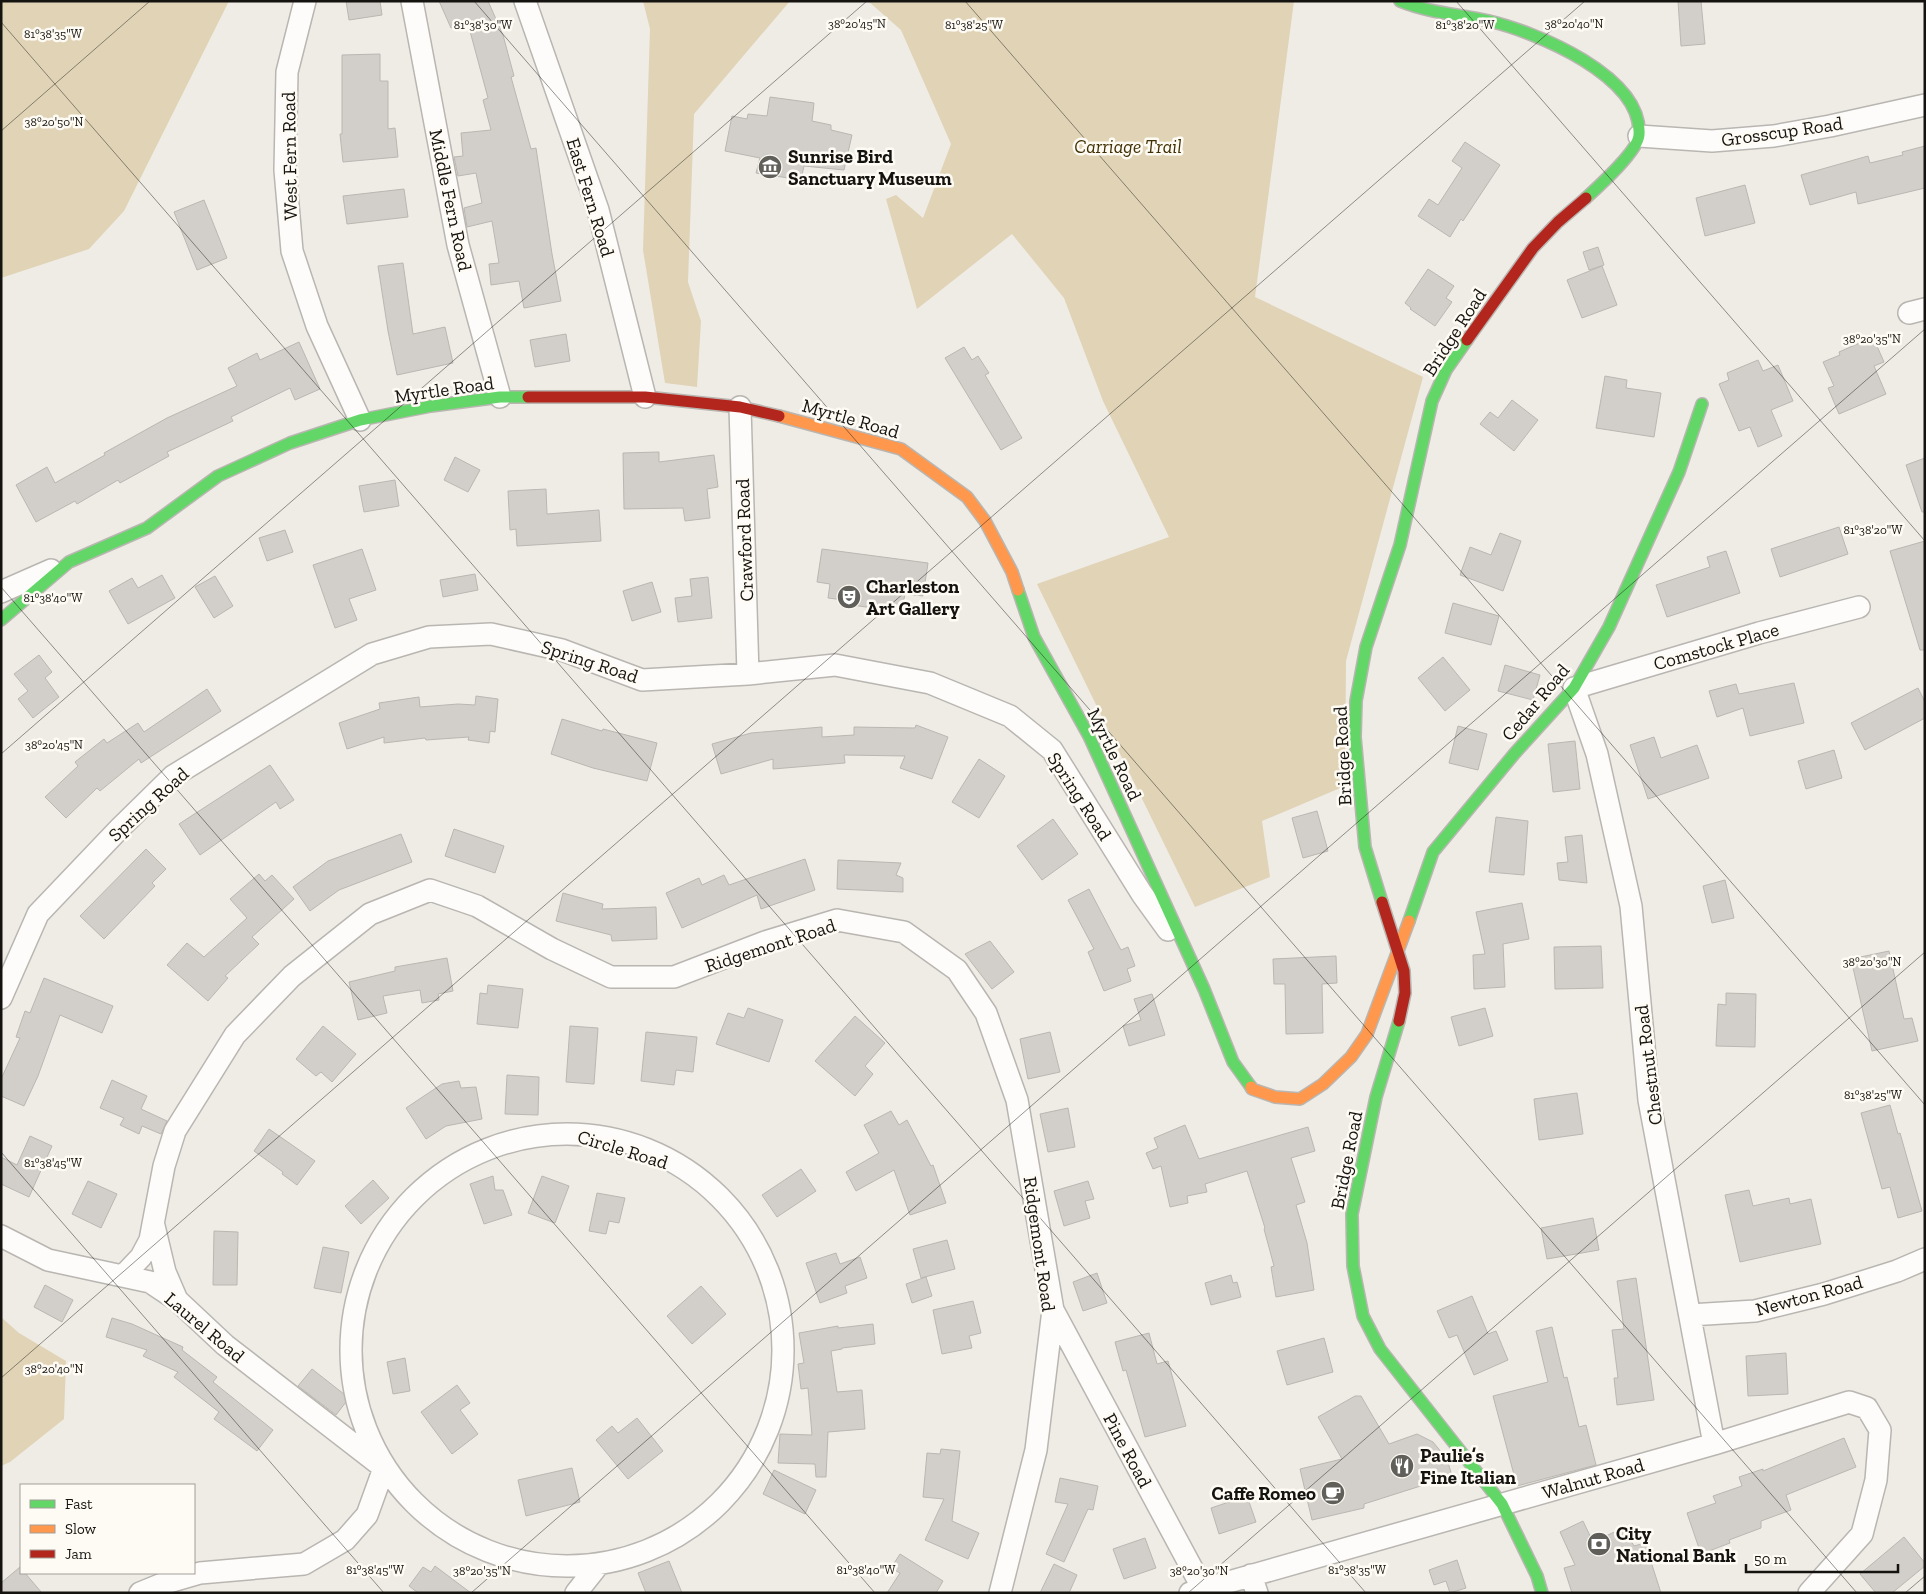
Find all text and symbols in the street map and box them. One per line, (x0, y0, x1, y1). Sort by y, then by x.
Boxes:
text: 38°20'45"N (828, 17, 886, 31)
text: 38°20'40"N (1545, 17, 1603, 31)
text: 81°38'30"W (454, 18, 513, 32)
text: 81°38'25"W (945, 18, 1004, 32)
text: 81°38'20"W (1436, 18, 1495, 32)
text: 81°38'35"W (24, 27, 83, 41)
street label: West Fern Road (277, 91, 302, 221)
street label: Grosscup Road (1720, 112, 1845, 151)
text: 38°20'50"N (25, 115, 84, 129)
street label: Middle Fern Road (424, 127, 477, 274)
street label: East Fern Road (562, 135, 620, 260)
park label: Carriage Trail (1074, 135, 1182, 158)
place label: Sunrise Bird Sanctuary Museum (788, 145, 952, 190)
museum icon: Sunrise Bird Sanctuary Museum (757, 154, 783, 180)
street label: Bridge Road (1418, 284, 1492, 380)
text: 38°20'35"N (1843, 332, 1901, 346)
street label: Myrtle Road (393, 371, 496, 408)
street label: Myrtle Road (800, 394, 903, 443)
street label: Crawford Road (731, 478, 758, 602)
text: 81°38'20"W (1844, 523, 1903, 537)
place label: Charleston Art Gallery (866, 575, 960, 620)
theatre icon: Charleston Art Gallery (836, 584, 862, 610)
text: 81°38'40"W (24, 591, 83, 605)
street label: Comstock Place (1651, 618, 1782, 675)
street label: Spring Road (539, 635, 642, 688)
street label: Cedar Road (1496, 659, 1575, 746)
street label: Myrtle Road (1082, 704, 1147, 805)
street label: Bridge Road (1328, 705, 1357, 806)
text: 38°20'45"N (25, 738, 83, 752)
street label: Spring Road (1043, 748, 1117, 845)
street label: Spring Road (103, 762, 194, 846)
street label: Ridgemont Road (702, 913, 839, 977)
text: 38°20'30"N (1843, 955, 1901, 969)
street label: Chestnut Road (1630, 1003, 1667, 1126)
text: 81°38'25"W (1844, 1088, 1903, 1102)
street label: Bridge Road (1326, 1108, 1367, 1211)
street label: Circle Road (575, 1125, 671, 1174)
text: 81°38'45"W (24, 1156, 83, 1170)
street label: Ridgemont Road (1019, 1175, 1060, 1314)
street label: Newton Road (1753, 1270, 1866, 1321)
street label: Laurel Road (160, 1287, 250, 1368)
text: 38°20'40"N (25, 1362, 83, 1376)
street label: Pine Road (1098, 1409, 1157, 1492)
place label: Paulie’s Fine Italian (1420, 1444, 1517, 1489)
restaurant icon: Paulie’s Fine Italian (1389, 1453, 1415, 1479)
street label: Walnut Road (1540, 1453, 1647, 1504)
cafe icon: Caffe Romeo (1320, 1480, 1346, 1506)
place label: Caffe Romeo (1212, 1482, 1316, 1505)
legend (20, 1484, 195, 1574)
text: Fast (65, 1495, 93, 1513)
text: Slow (65, 1520, 97, 1538)
place label: City National Bank (1616, 1522, 1736, 1567)
bank icon: City National Bank (1586, 1531, 1612, 1557)
scale bar (1746, 1542, 1898, 1574)
text: Jam (65, 1545, 92, 1563)
text: 50 m (1754, 1550, 1787, 1568)
text: 81°38'45"W (346, 1563, 405, 1577)
text: 81°38'40"W (837, 1563, 896, 1577)
text: 81°38'35"W (1328, 1563, 1387, 1577)
text: 38°20'35"N (453, 1564, 511, 1578)
text: 38°20'30"N (1170, 1564, 1228, 1578)

